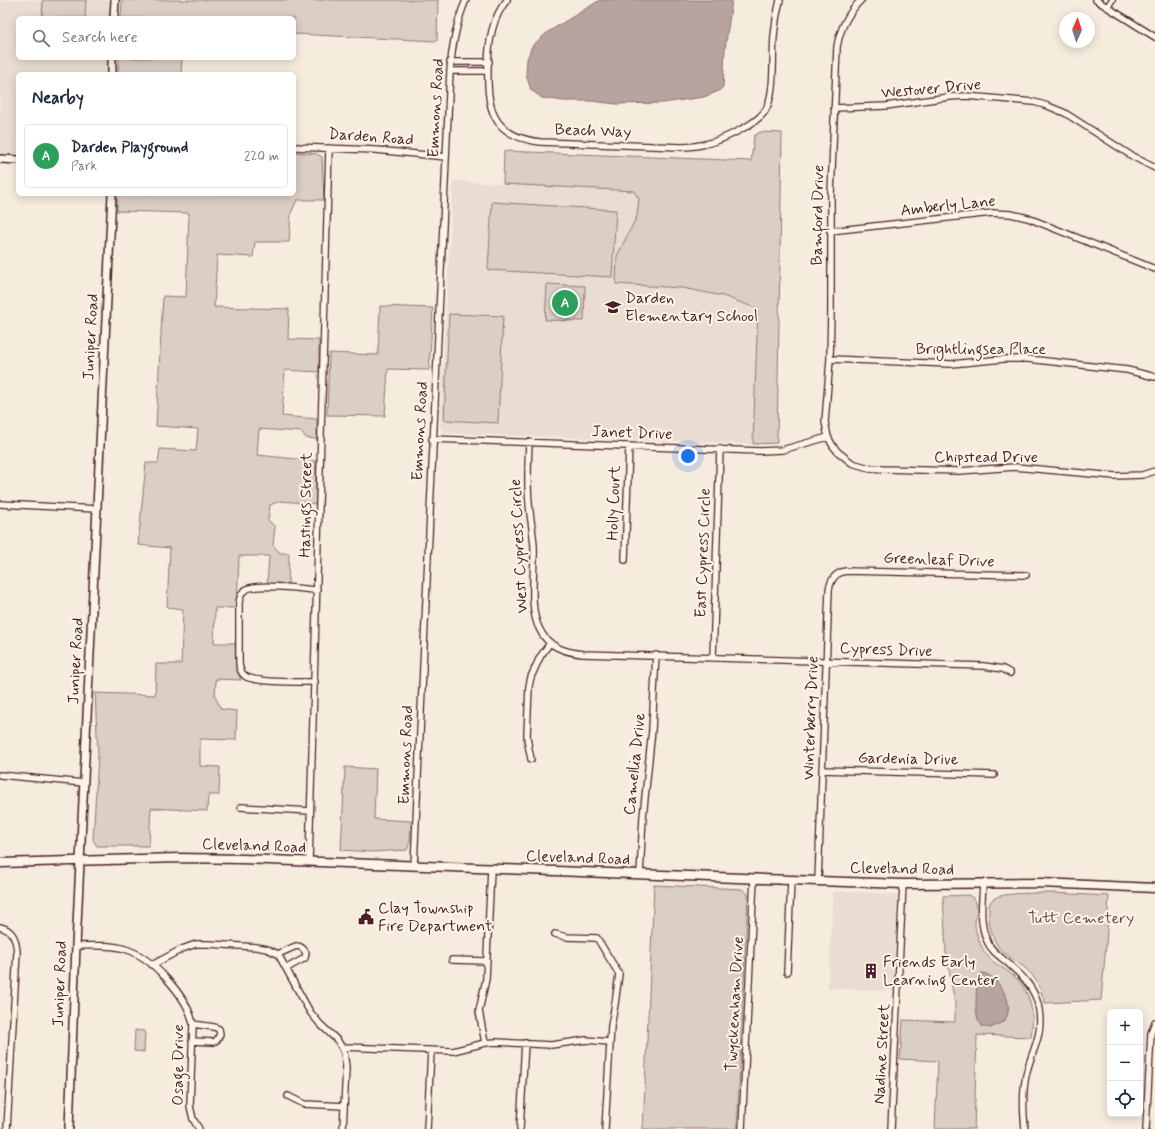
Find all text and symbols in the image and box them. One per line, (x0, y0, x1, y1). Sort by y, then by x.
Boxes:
north arrow (1059, 12, 1095, 48)
search box (16, 16, 296, 60)
icon: search (30, 27, 52, 49)
text: Search here (62, 28, 138, 48)
street label: Emmons Road (423, 58, 449, 158)
street label: Westover Drive (880, 74, 982, 104)
text: Nearby (32, 87, 84, 109)
street label: Beach Way (554, 119, 632, 143)
street label: Darden Road (328, 124, 414, 150)
text: Darden Playground (71, 138, 188, 158)
text: A (42, 148, 50, 165)
text: 220 m (244, 148, 279, 165)
text: Park (71, 158, 97, 175)
street label: Bamford Drive (807, 164, 831, 266)
street label: Amberly Lane (899, 191, 997, 221)
pin: A (552, 288, 578, 318)
place label: Darden Elementary School (625, 288, 758, 327)
street label: Juniper Road (78, 293, 104, 381)
school or university icon: Darden Elementary School (604, 298, 622, 316)
street label: Brightlingsea Place (916, 339, 1046, 361)
street label: Emmons Road (407, 381, 433, 481)
street label: Janet Drive (591, 421, 673, 445)
your location (678, 446, 698, 466)
street label: Chipstead Drive (934, 447, 1038, 468)
street label: Hastings Street (295, 452, 318, 558)
street label: Holly Court (602, 464, 626, 541)
street label: West Cypress Circle (505, 478, 533, 614)
street label: East Cypress Circle (690, 488, 716, 618)
street label: Greenleaf Drive (883, 548, 995, 572)
street label: Juniper Road (63, 617, 89, 705)
street label: Cypress Drive (839, 638, 933, 662)
street label: Winterberry Drive (798, 656, 824, 780)
street label: Emmons Road (394, 705, 418, 805)
street label: Camellia Drive (619, 711, 651, 816)
street label: Gardenia Drive (858, 748, 959, 770)
street label: Cleveland Road (202, 834, 306, 858)
street label: Cleveland Road (526, 846, 630, 870)
street label: Cleveland Road (850, 858, 954, 880)
place label: Clay Township Fire Department (378, 898, 493, 937)
public building icon: Clay Township Fire Department (357, 908, 375, 926)
park label: Tutt Cemetery (1028, 908, 1134, 929)
street label: Twyckenham Drive (721, 936, 749, 1072)
street label: Juniper Road (48, 940, 72, 1028)
place label: Friends Early Learning Center (883, 952, 998, 992)
building icon: Friends Early Learning Center (862, 962, 880, 980)
street label: Nadine Street (869, 1003, 895, 1105)
map controls (1107, 1009, 1143, 1117)
button: + (1107, 1009, 1143, 1045)
street label: Osage Drive (168, 1024, 190, 1106)
button: − (1107, 1045, 1143, 1081)
button: locate (1107, 1081, 1143, 1117)

